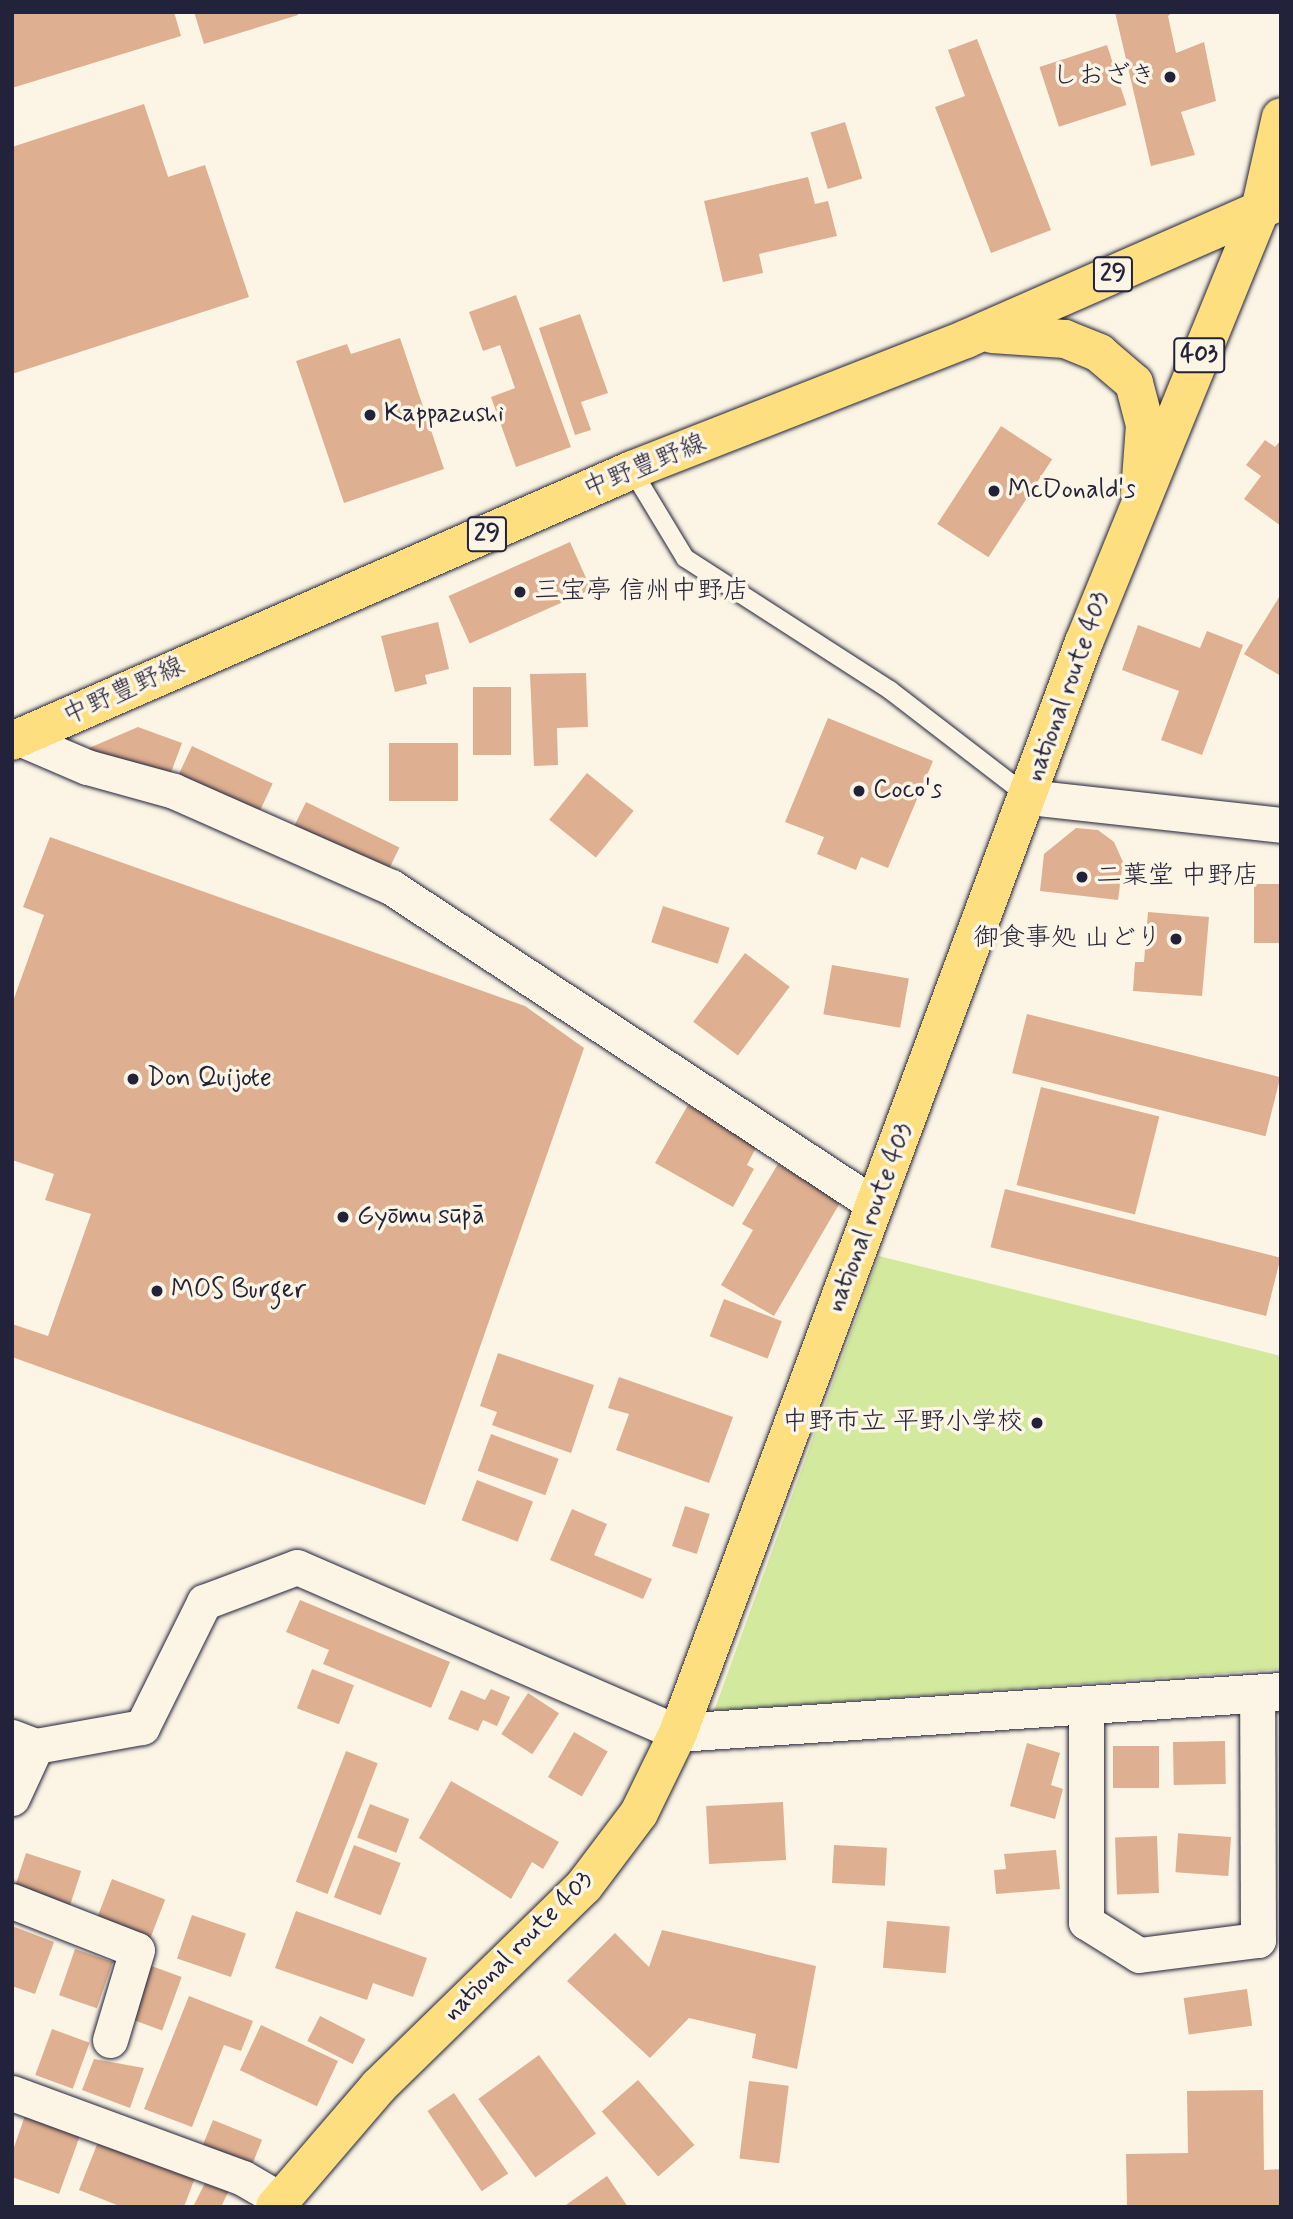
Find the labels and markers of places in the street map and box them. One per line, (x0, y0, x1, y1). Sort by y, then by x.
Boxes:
place label: しおざき (1052, 61, 1156, 93)
marker: しおざき (1162, 69, 1178, 85)
place label: Kappazushi (384, 399, 504, 431)
marker: Kappazushi (362, 407, 378, 423)
place label: McDonald's (1008, 475, 1136, 507)
marker: McDonald's (986, 483, 1002, 499)
place label: 三宝亭 信州中野店 (534, 576, 749, 608)
marker: 三宝亭 信州中野店 (512, 584, 528, 600)
place label: Coco's (873, 775, 942, 807)
marker: Coco's (851, 783, 867, 799)
place label: 二葉堂 中野店 (1096, 861, 1259, 893)
marker: 二葉堂 中野店 (1074, 869, 1090, 885)
place label: 御食事処 山どり (973, 923, 1162, 955)
marker: 御食事処 山どり (1168, 931, 1184, 947)
place label: Don Quijote (147, 1063, 279, 1095)
marker: Don Quijote (125, 1071, 141, 1087)
place label: Gyōmu sūpā (357, 1201, 484, 1233)
marker: Gyōmu sūpā (335, 1209, 351, 1225)
place label: MOS Burger (171, 1275, 307, 1307)
marker: MOS Burger (149, 1283, 165, 1299)
place label: 中野市立 平野小学校 (782, 1407, 1023, 1439)
marker: 中野市立 平野小学校 (1029, 1415, 1045, 1431)

